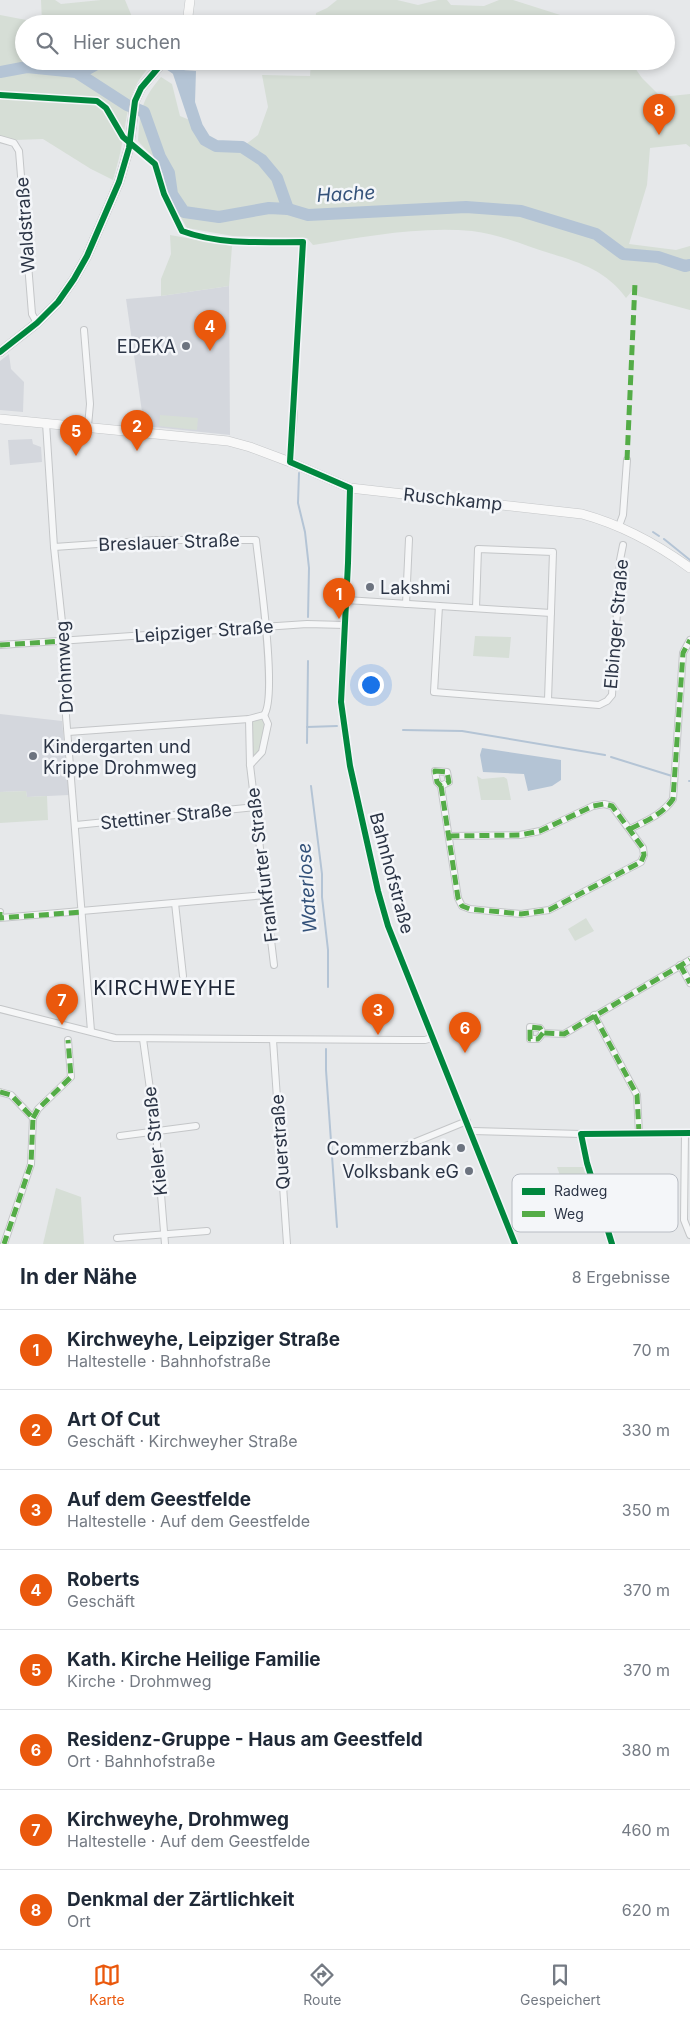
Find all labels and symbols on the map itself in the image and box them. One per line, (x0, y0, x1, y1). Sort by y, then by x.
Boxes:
pin: 8 (643, 94, 675, 135)
street label: Waldstraße (11, 176, 39, 274)
water label: Hache (316, 181, 376, 207)
pin: 4 (194, 310, 226, 351)
place label: EDEKA (117, 336, 176, 357)
marker: EDEKA (180, 340, 192, 352)
pin: 2 (121, 410, 153, 451)
pin: 5 (60, 415, 92, 456)
street label: Ruschkamp (402, 483, 504, 515)
street label: Breslauer Straße (98, 529, 240, 555)
street label: Elbinger Straße (600, 558, 632, 690)
place label: Lakshmi (380, 577, 450, 598)
pin: 1 (323, 578, 355, 619)
marker: Lakshmi (364, 581, 376, 593)
street label: Leipziger Straße (134, 616, 274, 646)
street label: Drohmweg (51, 620, 77, 714)
your location (358, 672, 384, 698)
place label: Kindergarten und Krippe Drohmweg (43, 736, 197, 778)
marker: Kindergarten und Krippe Drohmweg (27, 750, 39, 762)
street label: Frankfurter Straße (242, 786, 282, 944)
street label: Stettiner Straße (99, 799, 233, 833)
street label: Bahnhofstraße (366, 810, 418, 936)
water label: Waterlose (292, 842, 322, 934)
district label: KIRCHWEYHE (93, 976, 237, 1000)
pin: 7 (46, 984, 78, 1025)
pin: 3 (362, 994, 394, 1035)
pin: 6 (449, 1012, 481, 1053)
street label: Kieler Straße (139, 1085, 171, 1197)
street label: Querstraße (266, 1094, 294, 1190)
place label: Commerzbank (326, 1138, 451, 1159)
marker: Commerzbank (455, 1142, 467, 1154)
place label: Volksbank eG (342, 1161, 459, 1182)
marker: Volksbank eG (463, 1165, 475, 1177)
legend (512, 1174, 678, 1232)
text: Radweg (554, 1182, 607, 1199)
text: Weg (554, 1205, 584, 1222)

